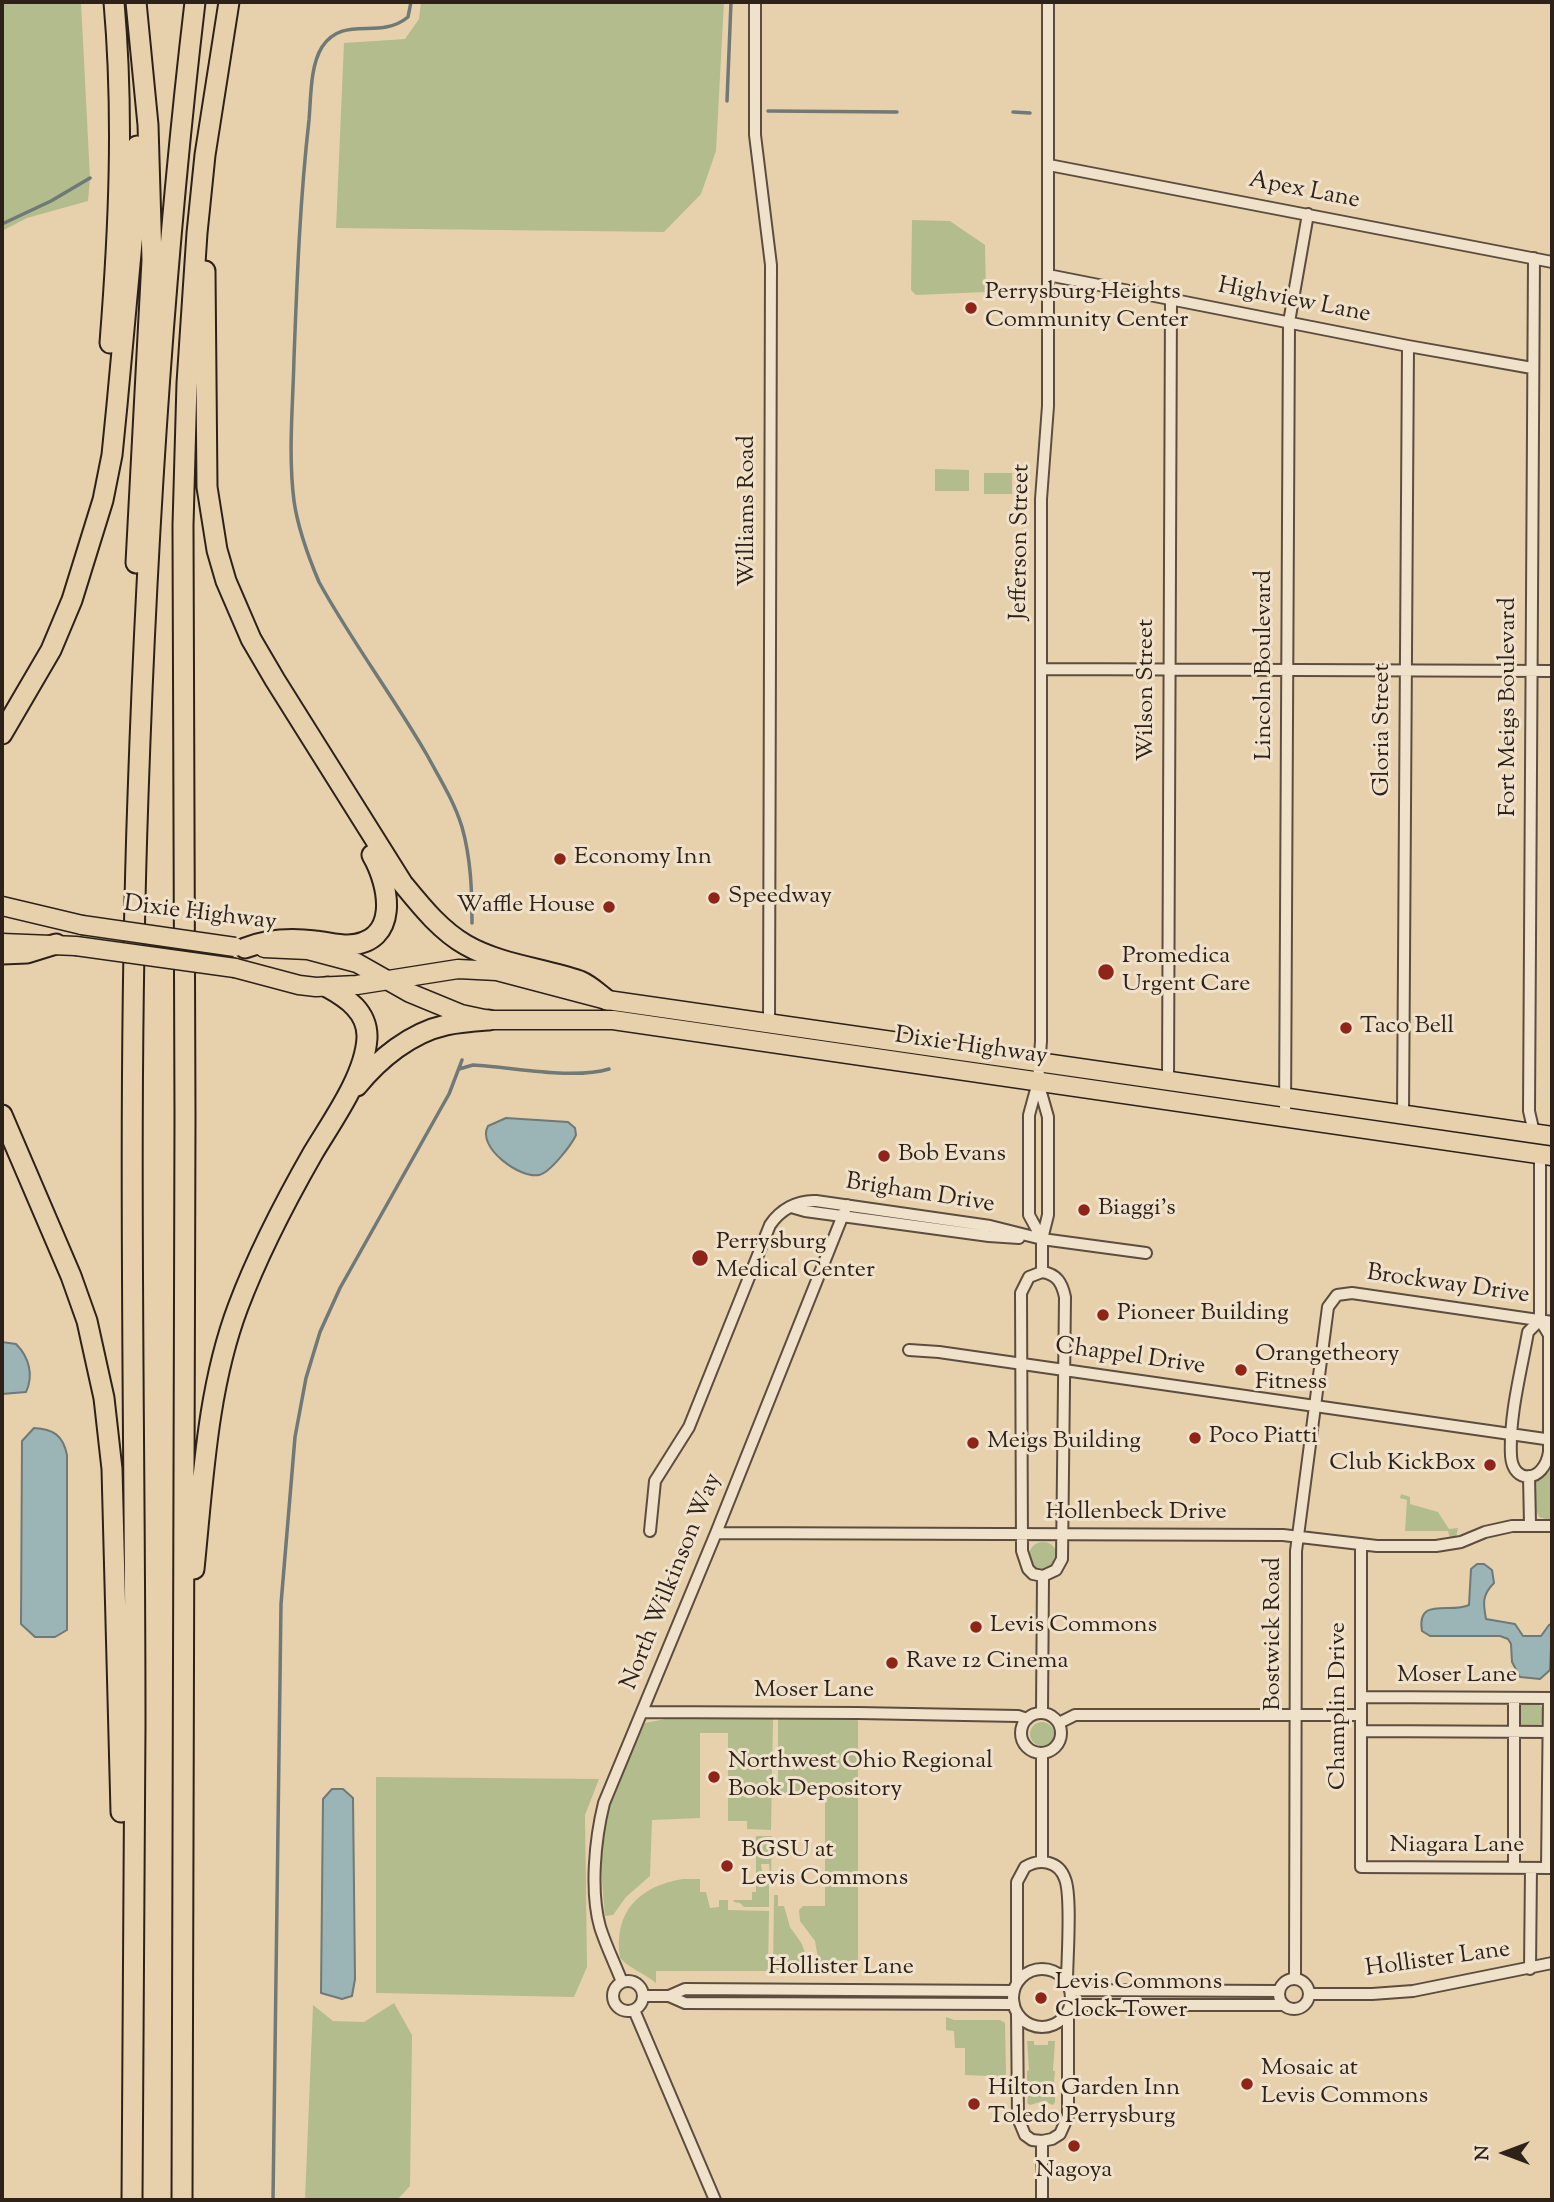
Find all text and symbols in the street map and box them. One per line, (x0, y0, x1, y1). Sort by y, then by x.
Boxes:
street label: Apex Lane (1246, 167, 1362, 217)
street label: Highview Lane (1215, 273, 1373, 331)
place label: Perrysburg Heights Community Center (985, 280, 1188, 336)
marker: Perrysburg Heights Community Center (963, 300, 979, 316)
street label: Williams Road (735, 435, 763, 587)
street label: Jefferson Street (1006, 464, 1038, 620)
street label: Lincoln Boulevard (1252, 570, 1280, 760)
street label: Fort Meigs Boulevard (1496, 597, 1524, 817)
street label: Wilson Street (1134, 619, 1162, 761)
street label: Gloria Street (1370, 663, 1398, 797)
place label: Economy Inn (574, 845, 712, 873)
marker: Economy Inn (552, 851, 568, 867)
place label: Speedway (728, 884, 832, 912)
marker: Speedway (706, 890, 722, 906)
street label: Dixie Highway (122, 891, 278, 939)
place label: Waffle House (457, 893, 595, 921)
marker: Waffle House (601, 899, 617, 915)
place label: Promedica Urgent Care (1122, 944, 1251, 1000)
marker: Promedica Urgent Care (1096, 962, 1116, 982)
place label: Taco Bell (1360, 1014, 1454, 1042)
marker: Taco Bell (1338, 1020, 1354, 1036)
street label: Dixie Highway (893, 1023, 1049, 1073)
place label: Bob Evans (898, 1142, 1006, 1170)
marker: Bob Evans (876, 1148, 892, 1164)
street label: Brigham Drive (843, 1169, 997, 1221)
place label: Biaggi's (1098, 1196, 1176, 1224)
marker: Biaggi's (1076, 1202, 1092, 1218)
place label: Perrysburg Medical Center (716, 1230, 875, 1286)
marker: Perrysburg Medical Center (690, 1248, 710, 1268)
street label: Brockway Drive (1365, 1260, 1531, 1312)
place label: Pioneer Building (1117, 1301, 1289, 1329)
marker: Pioneer Building (1095, 1307, 1111, 1323)
street label: Chappel Drive (1053, 1333, 1207, 1383)
place label: Orangetheory Fitness (1255, 1342, 1399, 1398)
marker: Orangetheory Fitness (1233, 1362, 1249, 1378)
place label: Poco Piatti (1209, 1424, 1318, 1452)
place label: Meigs Building (987, 1429, 1141, 1457)
marker: Poco Piatti (1187, 1430, 1203, 1446)
marker: Meigs Building (965, 1435, 981, 1451)
place label: Club KickBox (1329, 1451, 1476, 1479)
marker: Club KickBox (1482, 1457, 1498, 1473)
street label: North Wilkinson Way (616, 1469, 730, 1695)
street label: Hollenbeck Drive (1045, 1500, 1227, 1528)
street label: Bostwick Road (1261, 1557, 1289, 1711)
place label: Levis Commons (990, 1613, 1157, 1641)
marker: Levis Commons (968, 1619, 984, 1635)
street label: Champlin Drive (1326, 1622, 1354, 1790)
place label: Rave 12 Cinema (906, 1649, 1068, 1677)
marker: Rave 12 Cinema (884, 1655, 900, 1671)
street label: Moser Lane (1397, 1663, 1517, 1691)
street label: Moser Lane (754, 1678, 874, 1706)
place label: Northwest Ohio Regional Book Depository (728, 1749, 993, 1805)
marker: Northwest Ohio Regional Book Depository (706, 1769, 722, 1785)
street label: Niagara Lane (1390, 1833, 1524, 1861)
place label: BGSU at Levis Commons (741, 1838, 908, 1894)
marker: BGSU at Levis Commons (719, 1858, 735, 1874)
street label: Hollister Lane (1364, 1937, 1512, 1985)
street label: Hollister Lane (768, 1955, 914, 1983)
place label: Levis Commons Clock Tower (1055, 1970, 1222, 2026)
marker: Levis Commons Clock Tower (1033, 1990, 1049, 2006)
place label: Mosaic at Levis Commons (1261, 2056, 1428, 2112)
place label: Hilton Garden Inn Toledo Perrysburg (988, 2076, 1180, 2132)
marker: Mosaic at Levis Commons (1239, 2076, 1255, 2092)
marker: Hilton Garden Inn Toledo Perrysburg (966, 2096, 982, 2112)
north arrow (1470, 2118, 1540, 2188)
marker: Nagoya (1066, 2138, 1082, 2154)
text: N (1470, 2145, 1497, 2161)
place label: Nagoya (1036, 2158, 1112, 2186)

